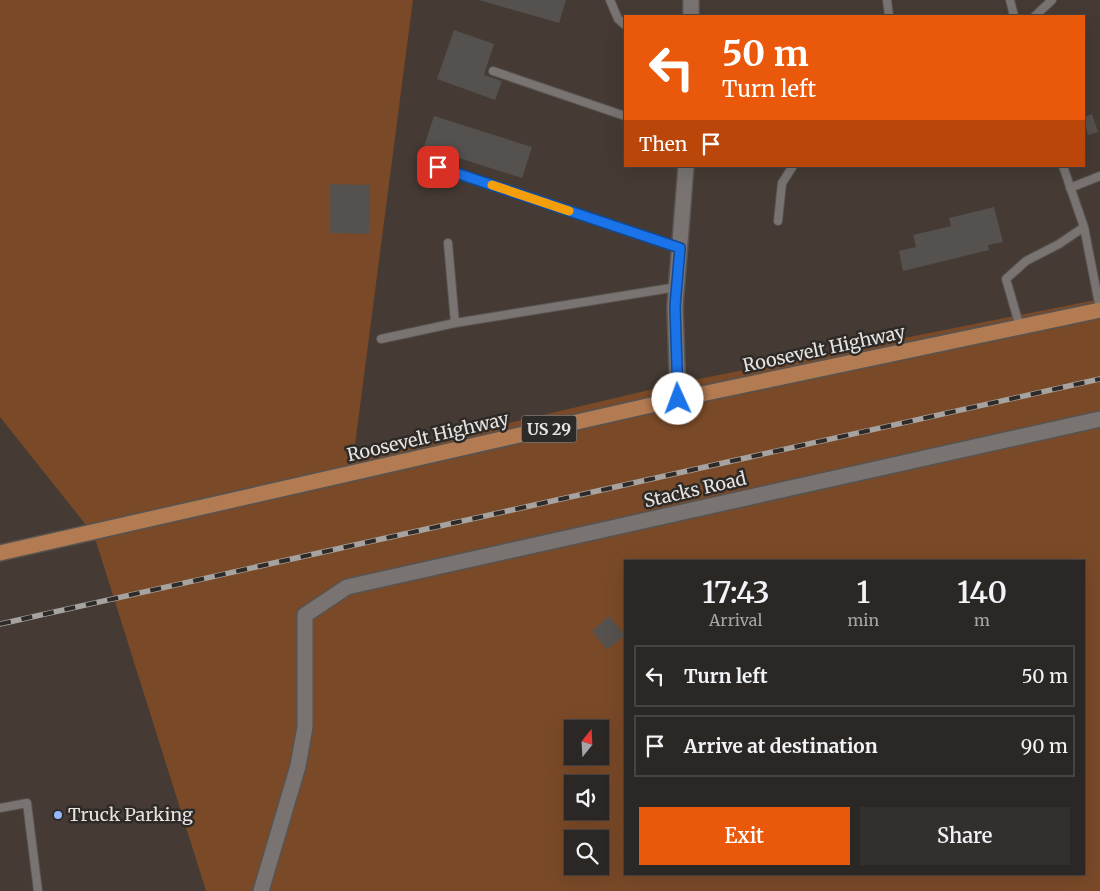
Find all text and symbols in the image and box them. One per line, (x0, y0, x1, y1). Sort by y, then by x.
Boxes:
text: 50 m (722, 32, 809, 76)
icon: left (639, 35, 704, 100)
text: Turn left (722, 75, 816, 103)
icon: arrive (697, 130, 725, 158)
text: Then (639, 132, 687, 156)
pin (417, 146, 459, 188)
icon: arrive (424, 153, 452, 181)
street label: Roosevelt Highway (741, 320, 908, 377)
position arrow (651, 372, 703, 424)
street label: Roosevelt Highway (345, 407, 512, 466)
road number: US 29 (522, 416, 576, 442)
street label: Stacks Road (641, 467, 749, 512)
text: 17:43 (702, 573, 770, 611)
text: 1 (856, 573, 870, 611)
text: 140 (957, 573, 1007, 611)
text: Arrival (709, 610, 762, 630)
text: min (847, 610, 879, 630)
text: m (974, 610, 990, 630)
icon: left (641, 662, 669, 690)
text: Turn left (684, 664, 768, 688)
text: 50 m (1022, 664, 1068, 688)
north arrow (564, 720, 609, 765)
map controls (564, 720, 609, 875)
icon: arrive (641, 732, 669, 760)
text: Arrive at destination (684, 734, 878, 758)
text: 90 m (1021, 734, 1068, 758)
button: sound (564, 775, 609, 820)
place label: Truck Parking (68, 803, 193, 826)
button: Exit (639, 807, 850, 865)
button: Share (860, 807, 1070, 865)
marker: Truck Parking (52, 809, 64, 821)
button: search (564, 830, 609, 875)

